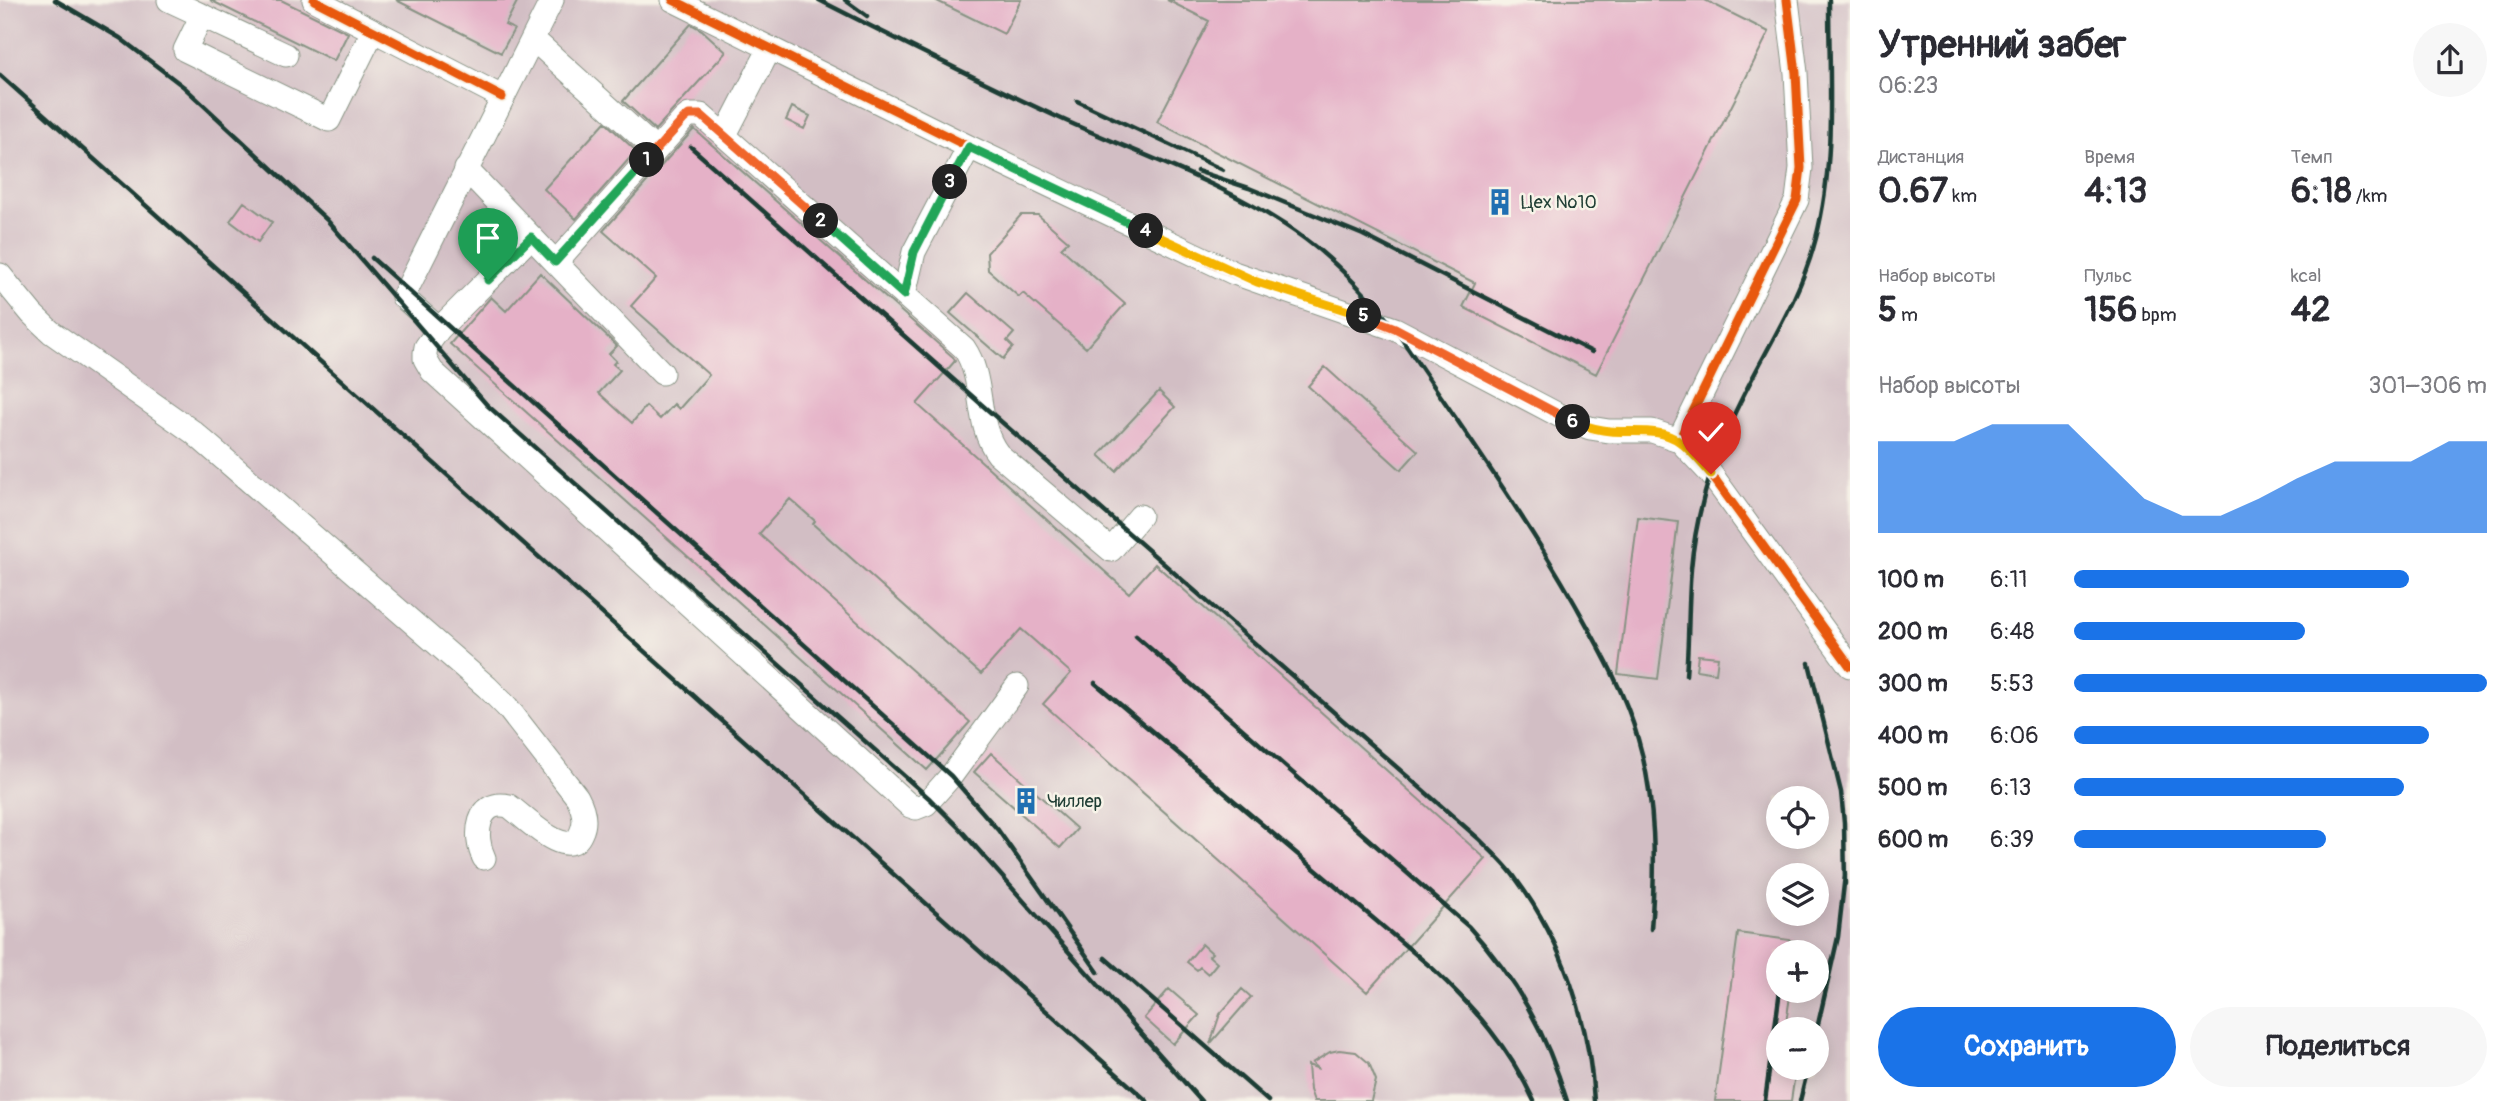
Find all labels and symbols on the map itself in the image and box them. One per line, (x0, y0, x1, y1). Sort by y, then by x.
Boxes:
pin: 1 (630, 142, 664, 178)
pin: 3 (932, 164, 968, 200)
building icon: Цех №10 (1485, 187, 1515, 217)
place label: Цех №10 (1521, 191, 1597, 214)
pin: 2 (804, 204, 838, 238)
pin (458, 208, 518, 280)
pin: 4 (1128, 214, 1164, 248)
pin: 5 (1346, 298, 1382, 334)
pin (1681, 402, 1741, 474)
pin: 6 (1556, 404, 1590, 440)
building icon: Чиллер (1011, 786, 1041, 816)
place label: Чиллер (1047, 790, 1102, 813)

